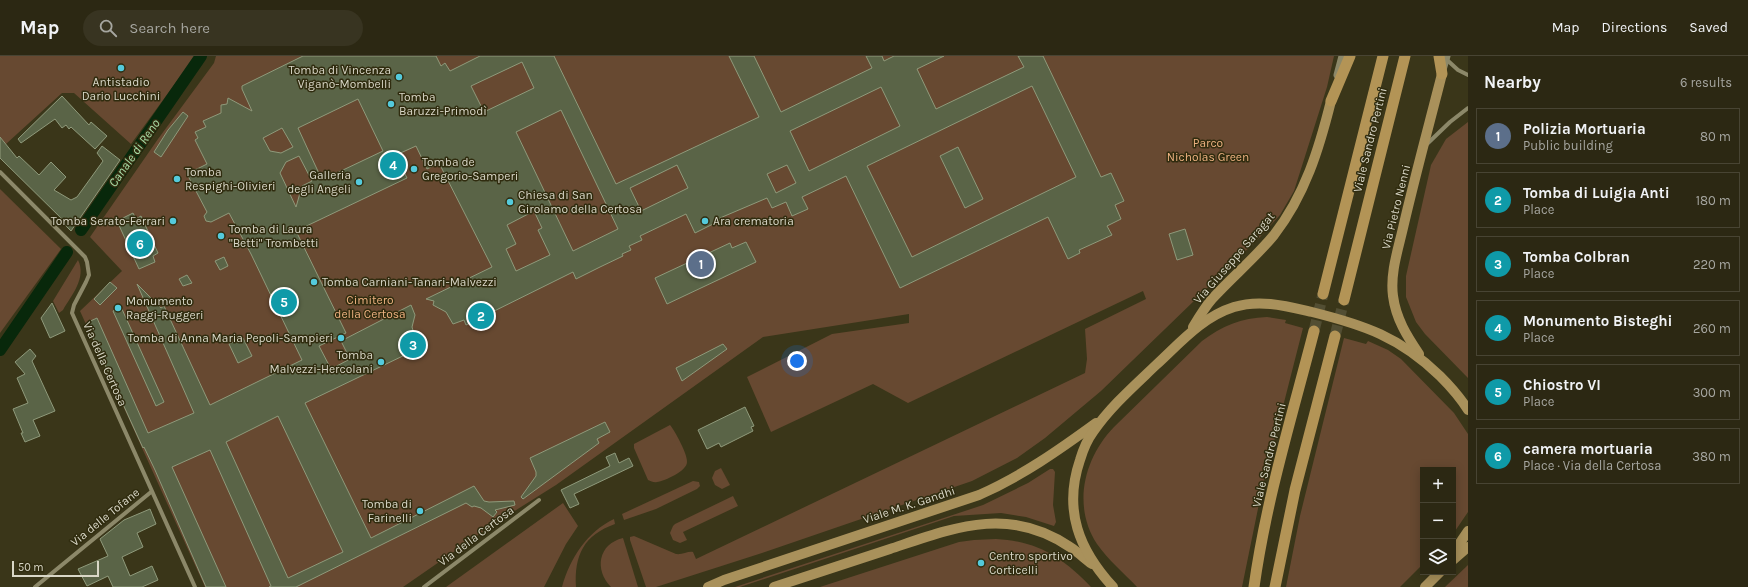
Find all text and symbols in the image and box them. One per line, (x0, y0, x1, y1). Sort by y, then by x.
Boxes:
search box (83, 10, 363, 46)
text: Map (20, 17, 59, 39)
icon: search (97, 17, 119, 39)
text: Search here (129, 19, 210, 37)
text: Map (1552, 19, 1580, 36)
text: Directions (1602, 19, 1667, 36)
text: Saved (1689, 19, 1728, 36)
marker: Antistadio Dario Lucchini (116, 63, 126, 73)
place label: Tomba di Vincenza Viganò-Mombelli (289, 63, 391, 91)
marker: Tomba di Vincenza Viganò-Mombelli (394, 72, 404, 82)
text: Nearby (1484, 72, 1541, 92)
place label: Antistadio Dario Lucchini (82, 75, 160, 103)
text: 6 results (1680, 75, 1732, 90)
street label: Viale Sandro Pertini (1350, 86, 1390, 194)
place label: Tomba Baruzzi-Primodì (399, 90, 487, 118)
marker: Tomba Baruzzi-Primodì (386, 99, 396, 109)
water label: Canale di Reno (105, 116, 163, 190)
text: Polizia Mortuaria (1523, 120, 1646, 138)
text: 1 (1496, 129, 1500, 144)
text: 80 m (1700, 129, 1731, 144)
park label: Parco Nicholas Green (1167, 136, 1249, 164)
text: Public building (1523, 138, 1613, 153)
pin: 4 (380, 150, 406, 180)
place label: Tomba de Gregorio-Samperi (422, 155, 518, 183)
street label: Via Pietro Nenni (1379, 163, 1413, 251)
marker: Tomba de Gregorio-Samperi (409, 164, 419, 174)
place label: Tomba Respighi-Olivieri (185, 165, 276, 193)
place label: Galleria degli Angeli (287, 168, 351, 196)
marker: Tomba Respighi-Olivieri (172, 174, 182, 184)
marker: Galleria degli Angeli (354, 177, 364, 187)
text: Tomba di Luigia Anti (1523, 184, 1670, 202)
place label: Chiesa di San Girolamo della Certosa (518, 188, 642, 216)
text: 2 (1494, 193, 1502, 208)
text: 180 m (1696, 193, 1731, 208)
marker: Chiesa di San Girolamo della Certosa (505, 197, 515, 207)
text: Place (1523, 202, 1554, 217)
street label: Via Giuseppe Saragat (1190, 209, 1278, 307)
place label: Tomba Serato-Ferrari (51, 214, 165, 228)
place label: Ara crematoria (713, 214, 794, 228)
marker: Tomba Serato-Ferrari (168, 216, 178, 226)
marker: Ara crematoria (700, 216, 710, 226)
place label: Tomba di Laura "Betti" Trombetti (229, 222, 319, 250)
pin: 6 (127, 229, 153, 259)
marker: Tomba di Laura "Betti" Trombetti (216, 231, 226, 241)
text: Tomba Colbran (1523, 248, 1630, 266)
pin: 1 (688, 249, 714, 279)
text: 3 (1494, 257, 1502, 272)
text: 220 m (1693, 257, 1731, 272)
text: Place (1523, 266, 1554, 281)
place label: Tomba Carniani-Tanari-Malvezzi (322, 275, 497, 289)
marker: Tomba Carniani-Tanari-Malvezzi (309, 277, 319, 287)
pin: 5 (271, 287, 297, 317)
park label: Cimitero della Certosa (334, 293, 406, 321)
place label: Monumento Raggi-Ruggeri (126, 294, 204, 322)
pin: 2 (468, 301, 494, 331)
marker: Monumento Raggi-Ruggeri (113, 303, 123, 313)
text: Monumento Bisteghi (1523, 312, 1673, 330)
street label: Via della Certosa (80, 320, 130, 408)
text: 4 (1494, 321, 1502, 336)
text: 260 m (1693, 321, 1731, 336)
pin: 3 (400, 330, 426, 360)
text: Place (1523, 330, 1554, 345)
place label: Tomba di Anna Maria Pepoli-Sampieri (128, 331, 333, 345)
marker: Tomba di Anna Maria Pepoli-Sampieri (336, 333, 346, 343)
place label: Tomba Malvezzi-Hercolani (269, 348, 373, 376)
your location (787, 351, 807, 371)
marker: Tomba Malvezzi-Hercolani (376, 357, 386, 367)
text: Chiostro VI (1523, 376, 1601, 394)
text: 5 (1494, 385, 1502, 400)
text: 300 m (1693, 385, 1731, 400)
text: Place (1523, 394, 1554, 409)
street label: Viale Sandro Pertini (1249, 401, 1289, 509)
text: camera mortuaria (1523, 440, 1653, 458)
text: 6 (1494, 449, 1502, 464)
text: 380 m (1692, 449, 1731, 464)
text: Place · Via della Certosa (1523, 458, 1662, 473)
map controls (1420, 467, 1456, 575)
button: + (1420, 467, 1456, 503)
street label: Viale M. K. Gandhi (861, 483, 957, 527)
street label: Via delle Tofane (68, 485, 142, 549)
place label: Tomba di Farinelli (362, 497, 412, 525)
street label: Via della Certosa (435, 503, 517, 569)
button: − (1420, 503, 1456, 539)
marker: Tomba di Farinelli (415, 506, 425, 516)
button: layers (1420, 539, 1456, 575)
place label: Centro sportivo Corticelli (989, 549, 1073, 577)
marker: Centro sportivo Corticelli (976, 558, 986, 568)
scale bar (12, 559, 99, 578)
text: 50 m (18, 561, 44, 574)

